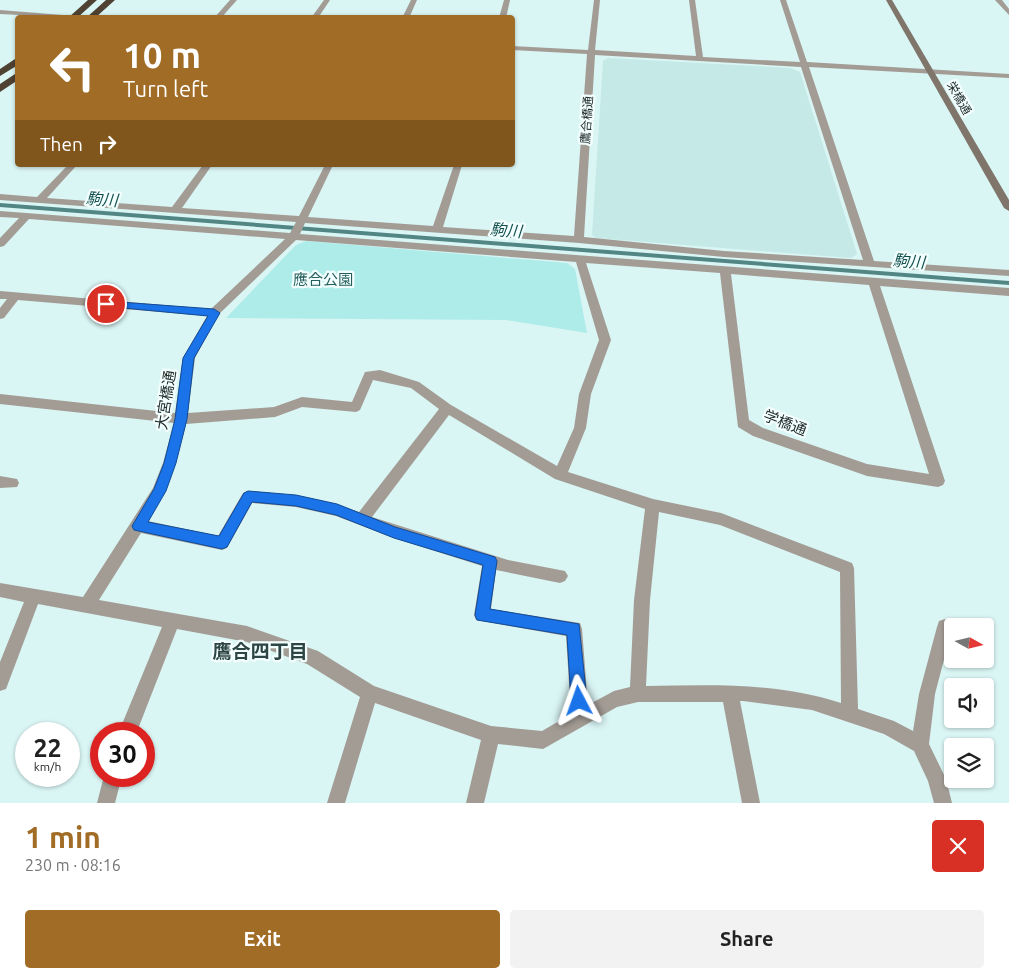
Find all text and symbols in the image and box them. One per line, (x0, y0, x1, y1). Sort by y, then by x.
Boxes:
icon: left (40, 35, 105, 100)
text: 10 m (123, 35, 201, 75)
text: Turn left (123, 76, 208, 101)
street label: 栄橋通 (945, 79, 974, 117)
street label: 鷹合橋通 (578, 96, 595, 144)
icon: right (93, 130, 121, 158)
text: Then (40, 133, 83, 155)
water label: 駒川 (85, 189, 121, 209)
water label: 駒川 (489, 220, 525, 240)
water label: 駒川 (892, 251, 928, 271)
park label: 應合公園 (293, 271, 353, 288)
pin (85, 283, 127, 325)
icon: arrive (92, 290, 120, 318)
street label: 大宮橋通 (152, 369, 179, 431)
street label: 学橋通 (761, 407, 809, 439)
north arrow (944, 618, 994, 668)
map controls (944, 618, 994, 788)
district label: 鷹合四丁目 (212, 640, 308, 662)
position arrow (552, 674, 604, 726)
button: sound (944, 678, 994, 728)
speed limit sign: 30 (90, 722, 155, 787)
text: 22 (33, 734, 62, 762)
button: layers (944, 738, 994, 788)
text: km/h (34, 760, 61, 773)
text: 1 min (25, 820, 101, 854)
button: close (932, 820, 984, 872)
text: 230 m · 08:16 (25, 856, 121, 874)
button: Exit (25, 910, 500, 968)
button: Share (510, 910, 984, 968)

